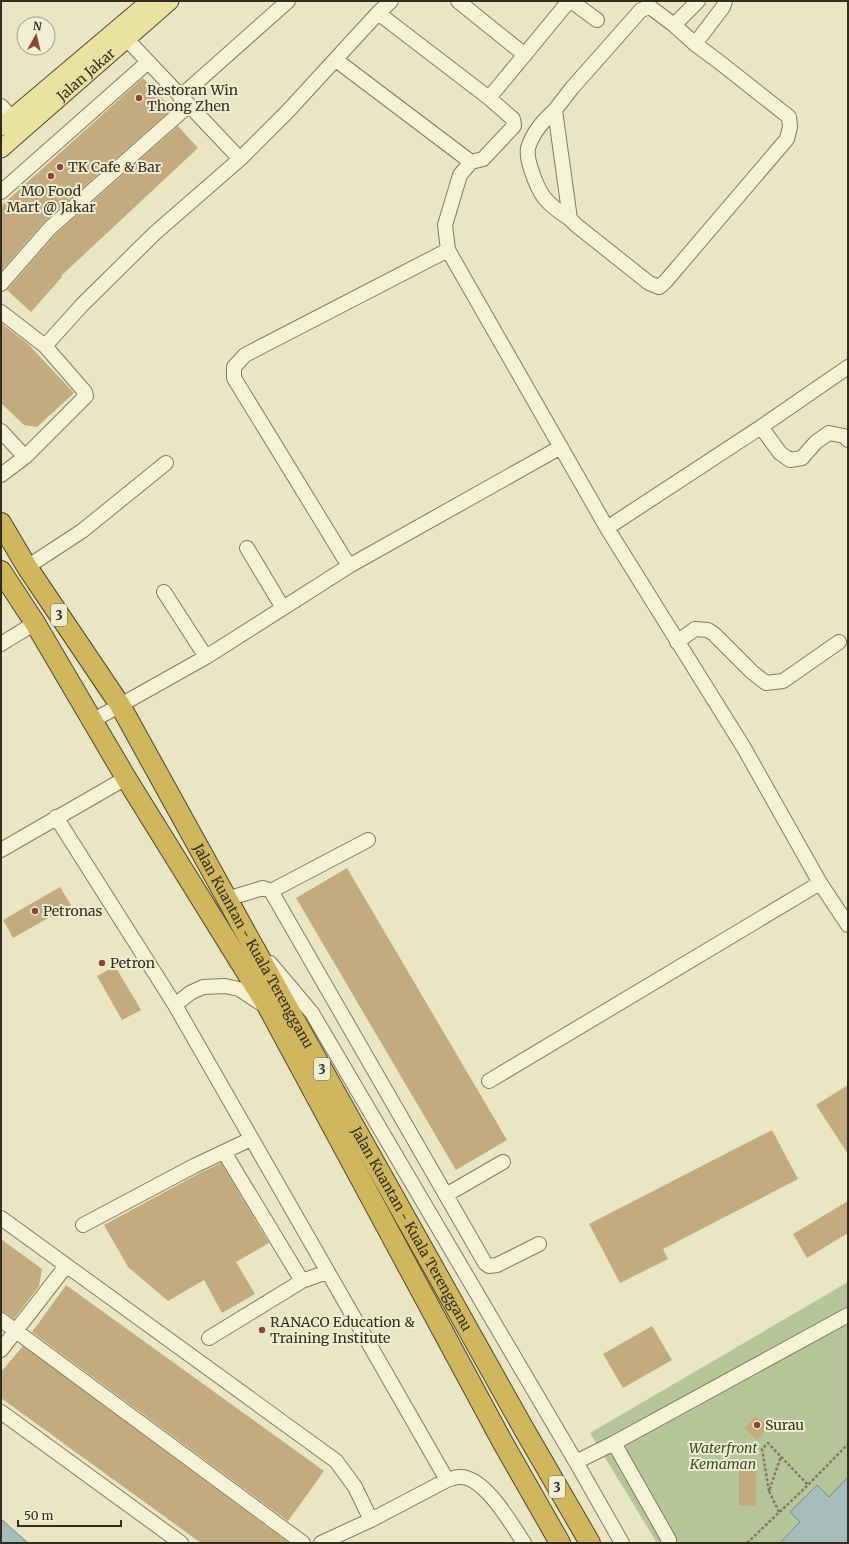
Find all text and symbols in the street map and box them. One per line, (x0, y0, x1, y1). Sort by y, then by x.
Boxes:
north arrow (16, 16, 56, 56)
text: N (32, 19, 43, 34)
street label: Jalan Jakar (52, 44, 119, 106)
place label: Restoran Win Thong Zhen (147, 81, 238, 115)
marker: Restoran Win Thong Zhen (134, 93, 144, 103)
place label: TK Cafe & Bar (68, 158, 161, 176)
marker: TK Cafe & Bar (55, 162, 65, 172)
marker: MO Food Mart @ Jakar (46, 171, 56, 181)
place label: MO Food Mart @ Jakar (6, 182, 96, 216)
road number: 3 (51, 604, 67, 626)
street label: Jalan Kuantan - Kuala Terengganu (189, 840, 318, 1052)
place label: Petronas (43, 902, 103, 920)
marker: Petronas (30, 906, 40, 916)
place label: Petron (110, 954, 155, 972)
marker: Petron (97, 958, 107, 968)
road number: 3 (314, 1058, 330, 1080)
street label: Jalan Kuantan - Kuala Terengganu (347, 1123, 476, 1334)
place label: RANACO Education & Training Institute (270, 1313, 415, 1347)
marker: RANACO Education & Training Institute (257, 1325, 267, 1335)
place label: Surau (765, 1416, 804, 1434)
marker: Surau (752, 1420, 762, 1430)
park label: Waterfront Kemaman (689, 1439, 757, 1473)
road number: 3 (549, 1476, 565, 1498)
scale bar (18, 1502, 121, 1528)
text: 50 m (24, 1508, 53, 1523)

